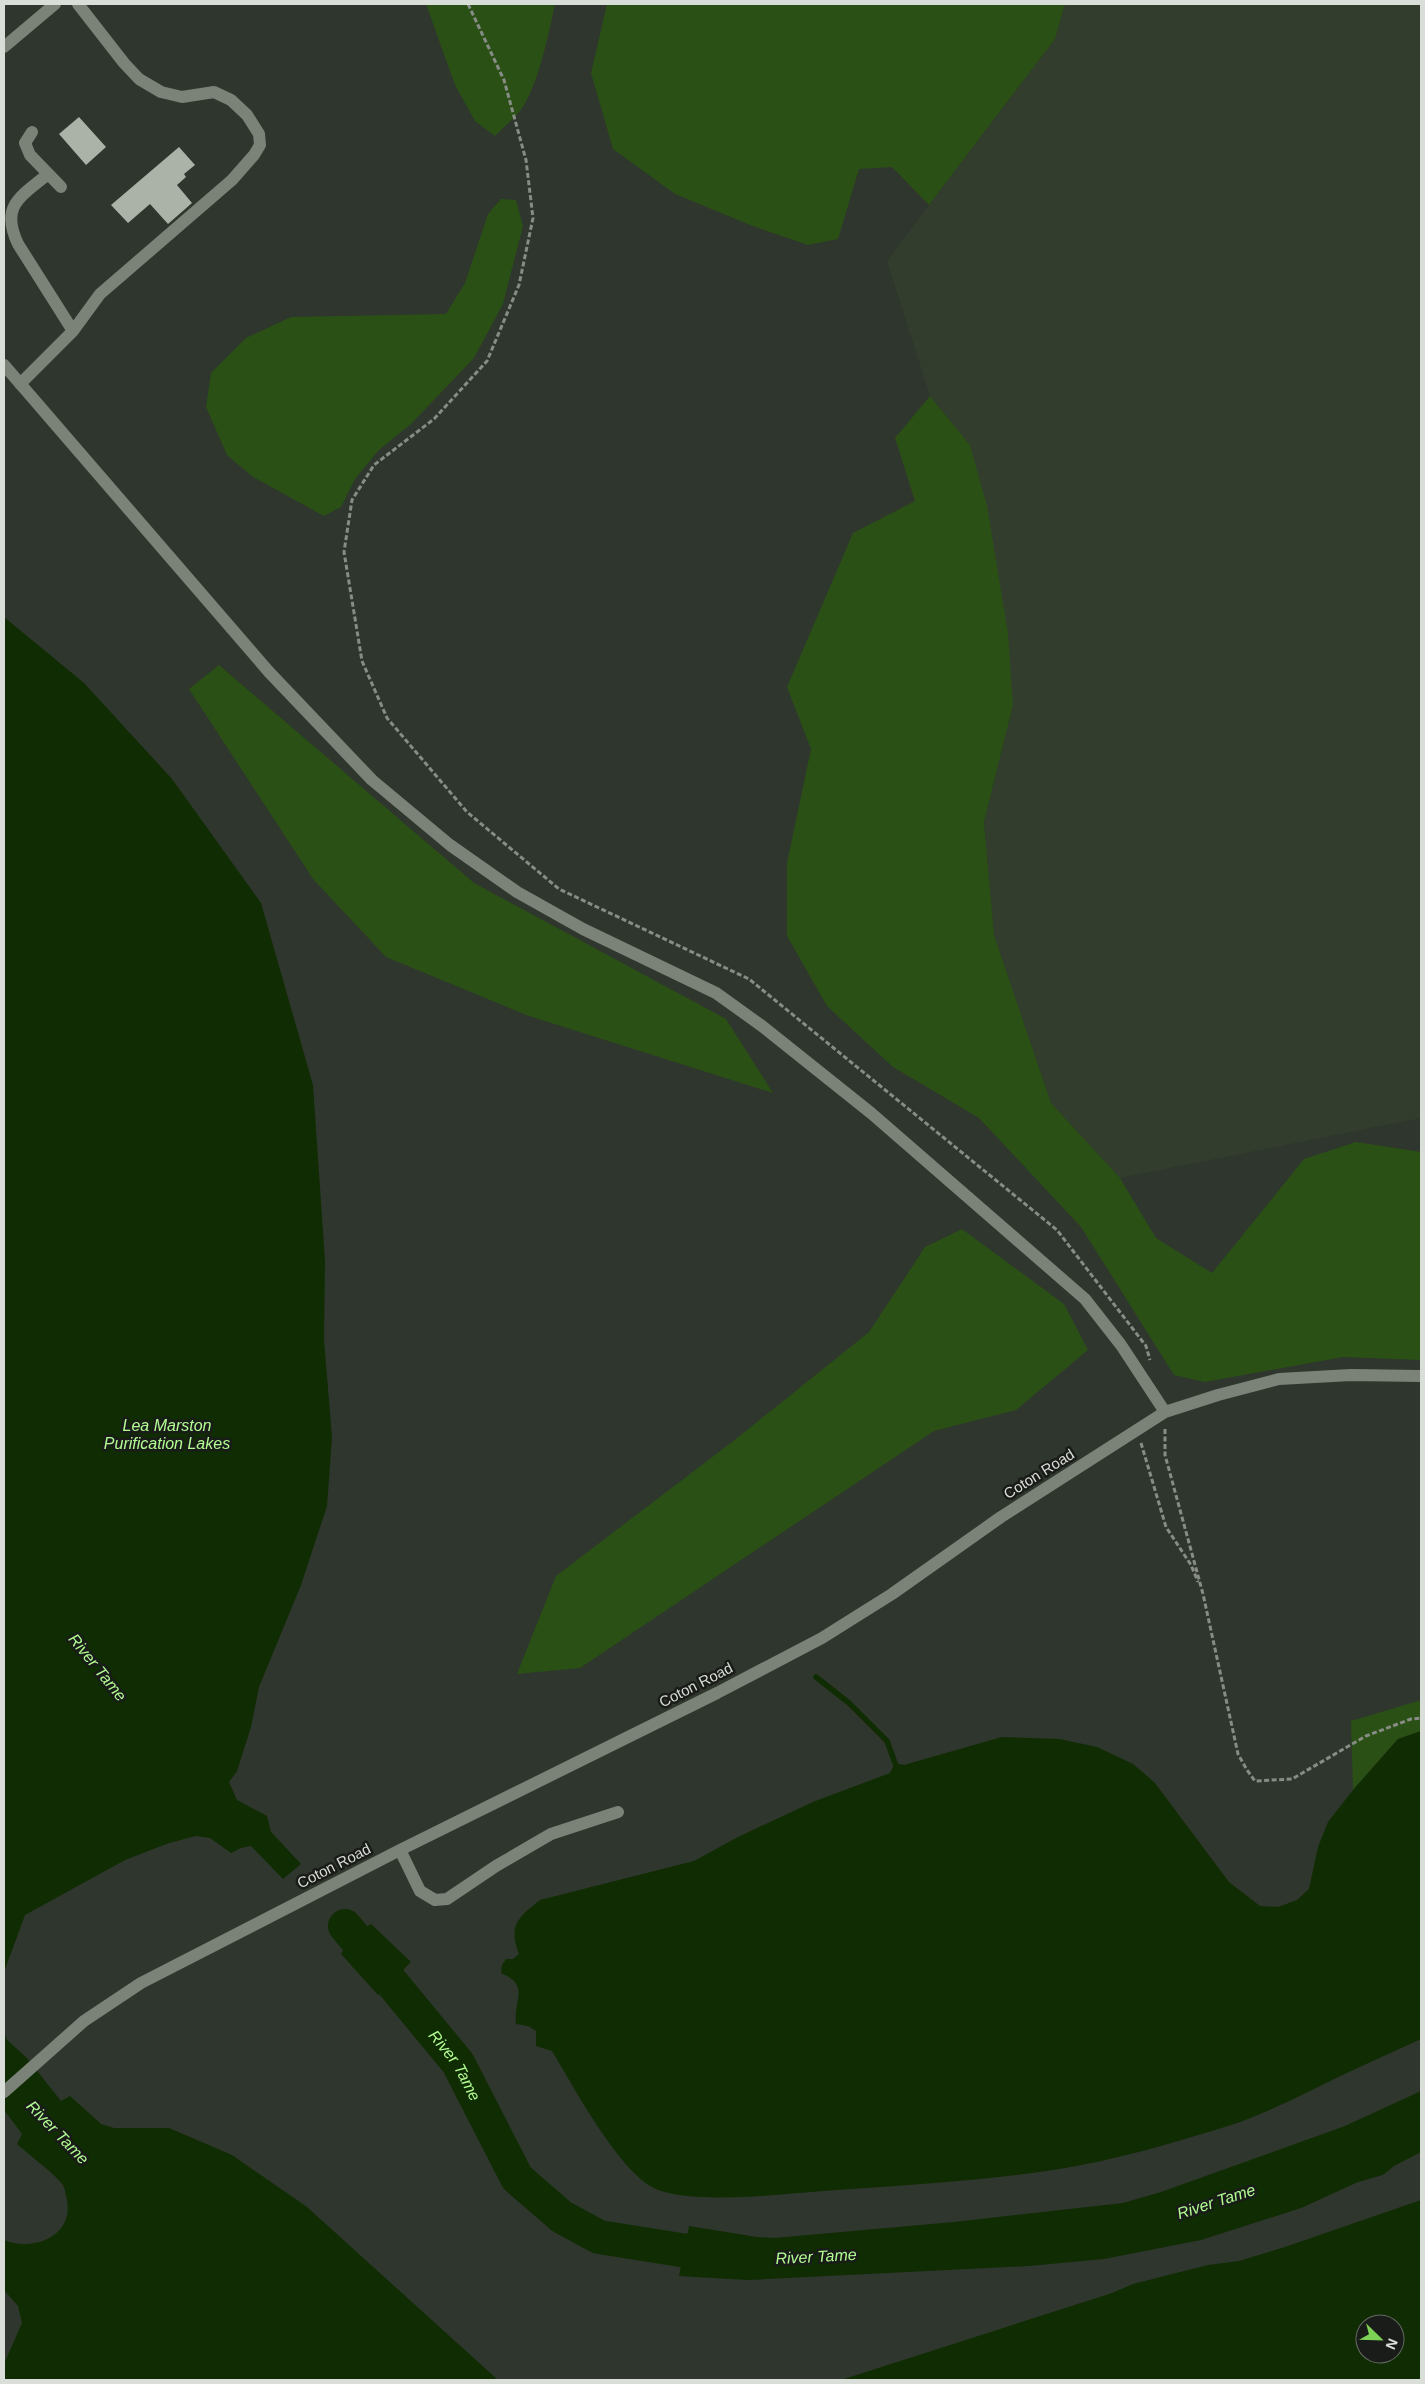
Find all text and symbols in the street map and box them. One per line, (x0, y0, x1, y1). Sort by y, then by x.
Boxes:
water label: Lea Marston Purification Lakes (104, 1417, 230, 1452)
street label: Coton Road (1000, 1445, 1077, 1502)
water label: River Tame (65, 1630, 130, 1704)
street label: Coton Road (656, 1659, 735, 1710)
street label: Coton Road (294, 1840, 373, 1891)
water label: River Tame (425, 2027, 484, 2104)
water label: River Tame (23, 2097, 92, 2168)
water label: River Tame (1175, 2181, 1257, 2222)
water label: River Tame (775, 2246, 857, 2267)
north arrow (1355, 2314, 1405, 2364)
text: N (1383, 2336, 1401, 2352)

